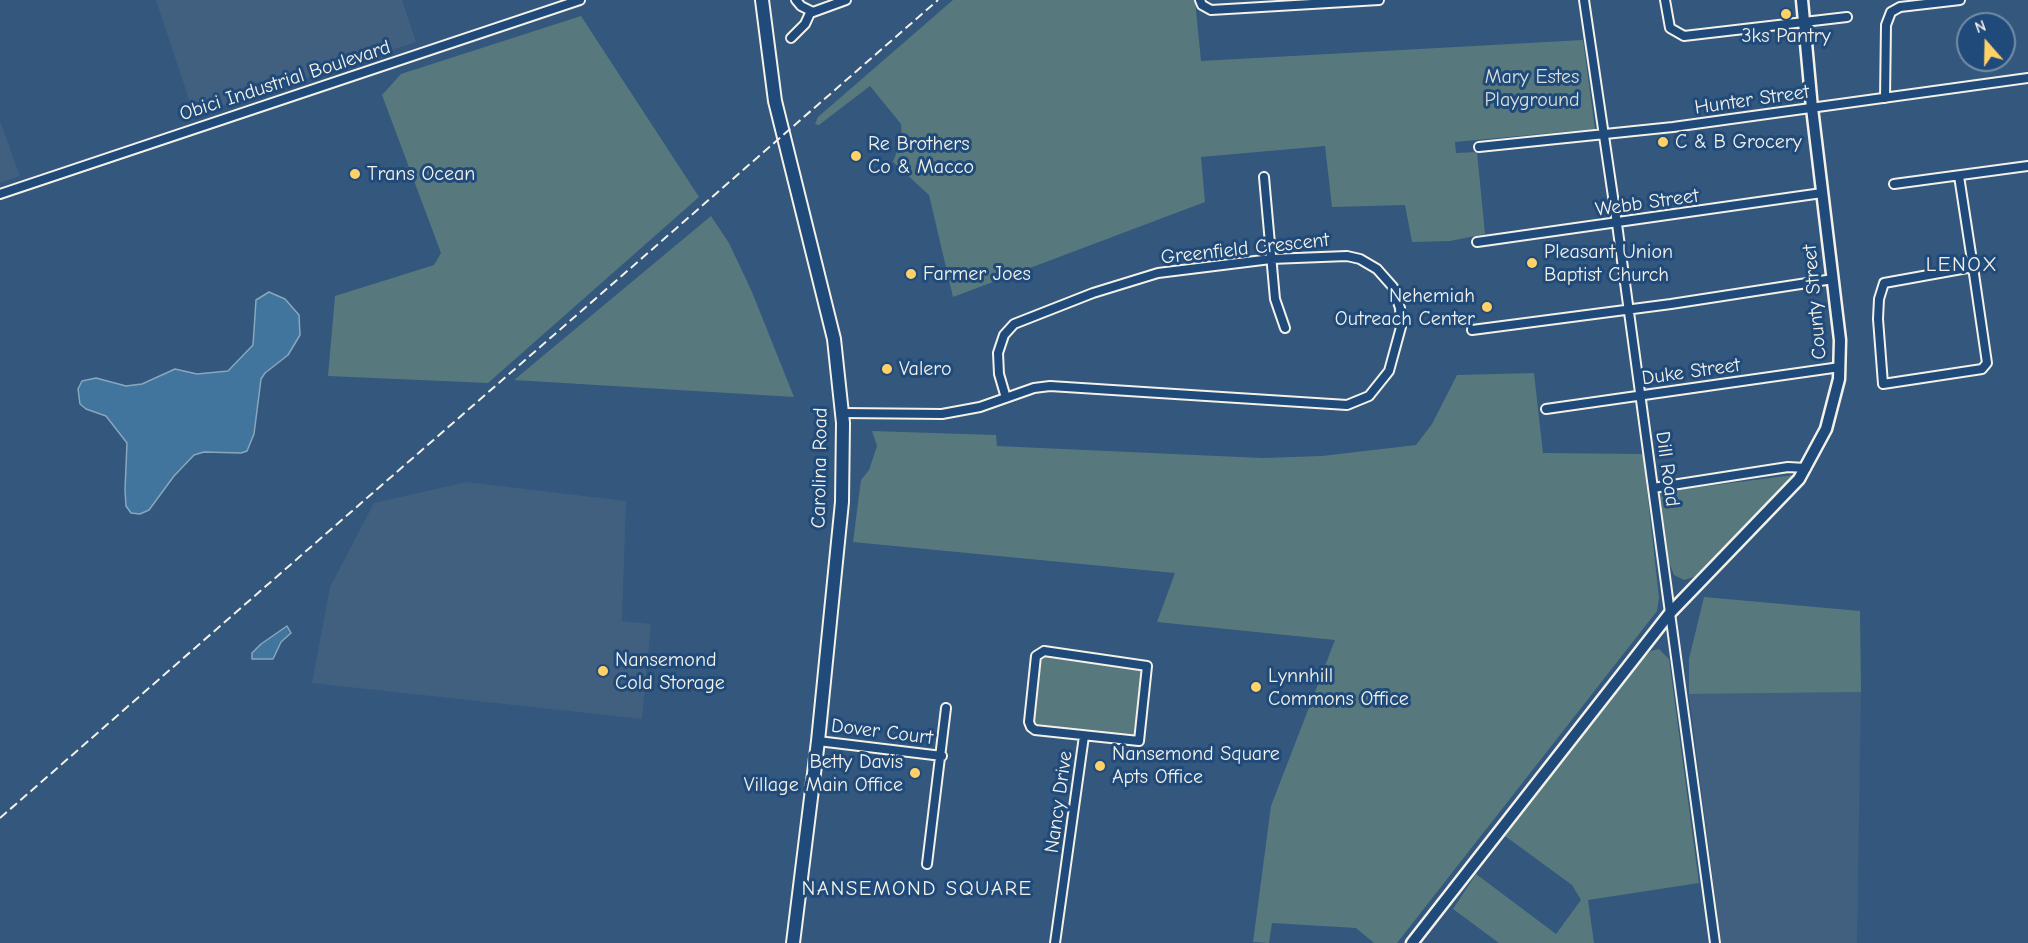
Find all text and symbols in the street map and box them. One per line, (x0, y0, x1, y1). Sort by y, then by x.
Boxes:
marker: 3ks Pantry (1779, 7, 1793, 21)
north arrow (1956, 12, 2016, 72)
text: N (1973, 17, 1989, 37)
place label: 3ks Pantry (1741, 24, 1831, 48)
street label: Obici Industrial Boulevard (176, 36, 394, 126)
park label: Mary Estes Playground (1484, 65, 1580, 112)
street label: Hunter Street (1693, 80, 1811, 120)
place label: C & B Grocery (1675, 130, 1802, 154)
place label: Re Brothers Co & Macco (868, 132, 974, 179)
marker: C & B Grocery (1656, 135, 1670, 149)
marker: Re Brothers Co & Macco (849, 149, 863, 163)
place label: Trans Ocean (367, 162, 475, 186)
marker: Trans Ocean (348, 167, 362, 181)
street label: Webb Street (1594, 184, 1700, 222)
street label: Greenfield Crescent (1160, 228, 1330, 270)
place label: Pleasant Union Baptist Church (1544, 240, 1673, 287)
street label: County Street (1798, 243, 1832, 361)
district label: LENOX (1926, 252, 1998, 278)
marker: Pleasant Union Baptist Church (1525, 256, 1539, 270)
place label: Farmer Joes (923, 262, 1031, 286)
marker: Farmer Joes (904, 267, 918, 281)
place label: Nehemiah Outreach Center (1335, 284, 1475, 331)
marker: Nehemiah Outreach Center (1480, 300, 1494, 314)
street label: Duke Street (1640, 353, 1742, 391)
place label: Valero (899, 357, 951, 381)
marker: Valero (880, 362, 894, 376)
street label: Carolina Road (807, 407, 833, 529)
street label: Dill Road (1650, 430, 1684, 508)
place label: Nansemond Cold Storage (615, 648, 725, 695)
marker: Nansemond Cold Storage (596, 664, 610, 678)
place label: Lynnhill Commons Office (1268, 664, 1409, 711)
marker: Lynnhill Commons Office (1249, 680, 1263, 694)
street label: Dover Court (830, 714, 934, 750)
place label: Nansemond Square Apts Office (1112, 742, 1280, 789)
street label: Nancy Drive (1040, 749, 1078, 855)
place label: Betty Davis Village Main Office (744, 750, 903, 797)
marker: Nansemond Square Apts Office (1093, 759, 1107, 773)
marker: Betty Davis Village Main Office (908, 766, 922, 780)
district label: NANSEMOND SQUARE (801, 876, 1033, 902)

